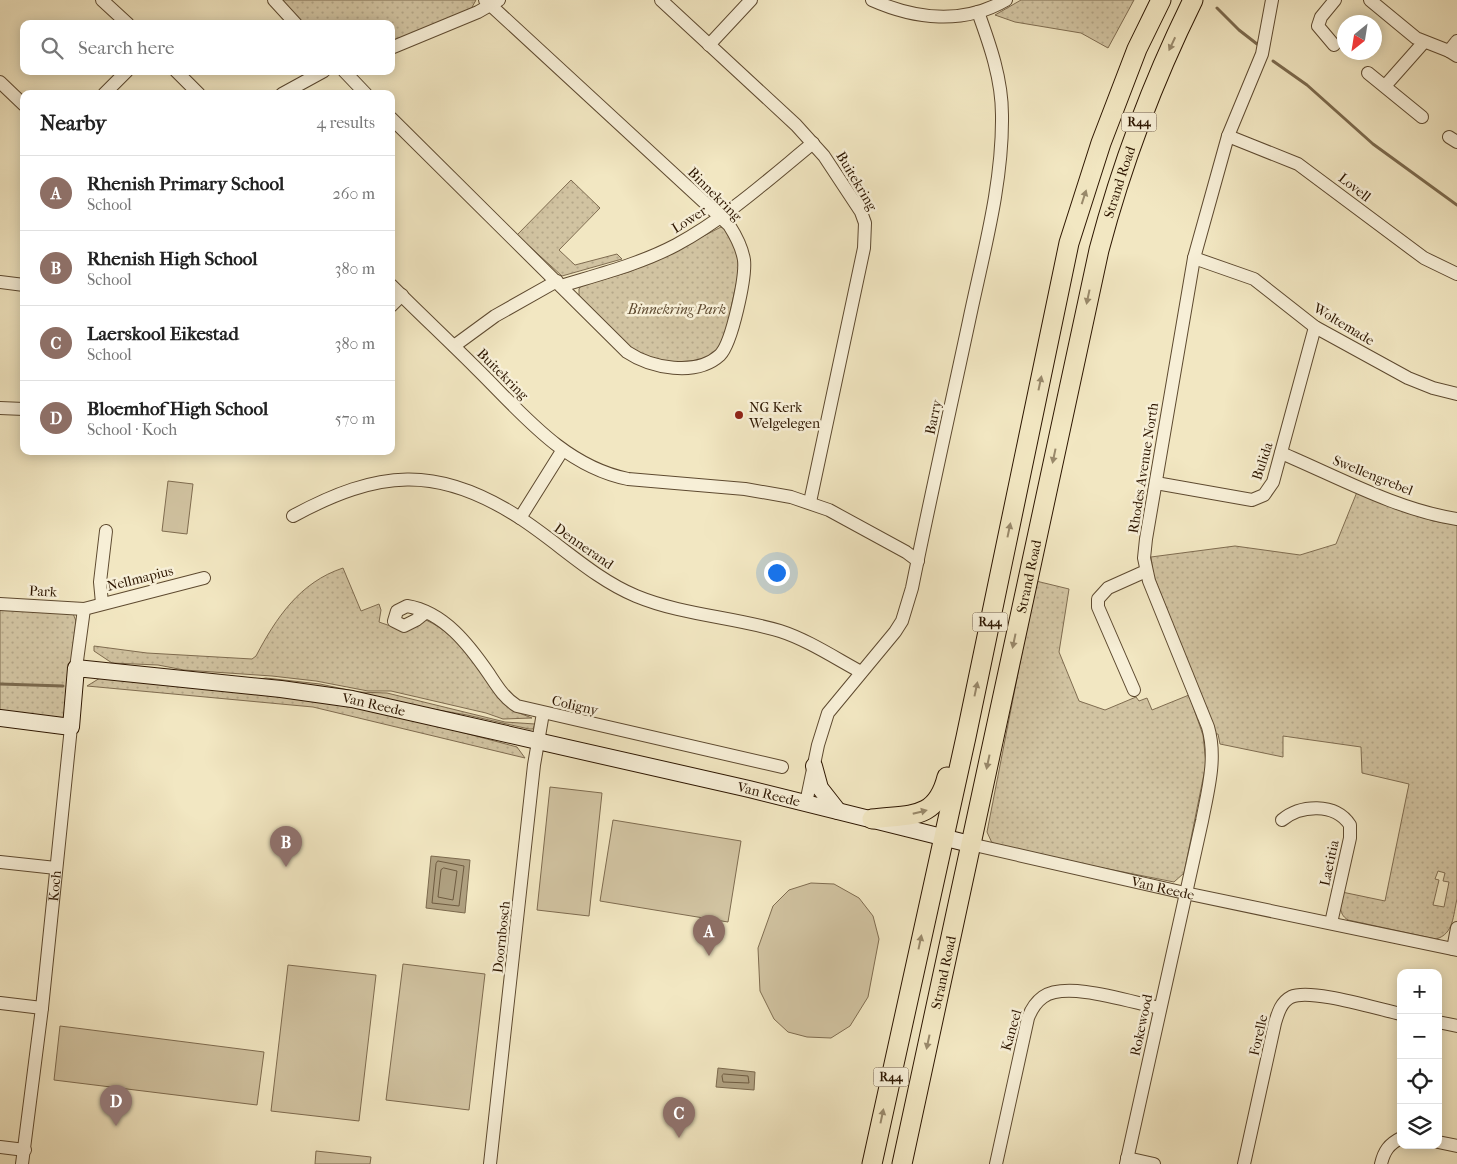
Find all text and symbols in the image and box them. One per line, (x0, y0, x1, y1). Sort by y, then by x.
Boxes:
north arrow (1337, 15, 1382, 60)
search box (20, 20, 395, 75)
icon: search (38, 34, 66, 62)
text: Search here (78, 37, 174, 59)
one-way arrow (1168, 37, 1176, 51)
text: Nearby (40, 111, 106, 135)
road number: R44 (1122, 112, 1156, 132)
text: 4 results (317, 113, 375, 132)
street label: Strand Road (1100, 144, 1140, 220)
street label: Buitekring (832, 149, 881, 214)
street label: Binnekring (684, 164, 746, 225)
street label: Lovell (1335, 169, 1374, 205)
text: Rhenish Primary School (87, 173, 284, 195)
text: A (51, 184, 61, 203)
text: 260 m (333, 184, 375, 203)
one-way arrow (1081, 189, 1088, 204)
text: School (87, 195, 132, 214)
street label: Lower (668, 202, 710, 237)
text: Rhenish High School (87, 248, 258, 270)
text: B (51, 259, 61, 278)
text: 380 m (335, 259, 375, 278)
text: School (87, 270, 132, 289)
one-way arrow (1084, 290, 1092, 306)
street label: Woltemade (1309, 299, 1377, 349)
park label: Binnekring Park (627, 301, 726, 318)
text: Laerskool Eikestad (87, 323, 239, 345)
text: C (51, 334, 61, 353)
text: 380 m (335, 334, 375, 353)
text: School (87, 345, 132, 364)
street label: Buitekring (473, 345, 532, 404)
one-way arrow (1036, 376, 1044, 391)
text: Bloemhof High School (87, 398, 268, 420)
street label: Barry (922, 398, 946, 436)
place label: NG Kerk Welgelegen (748, 399, 820, 432)
street label: Rhodes Avenue North (1125, 401, 1162, 535)
text: D (50, 409, 62, 428)
text: 570 m (335, 409, 375, 428)
marker: NG Kerk Welgelegen (733, 409, 745, 421)
text: School · Koch (87, 420, 177, 439)
street label: Bulida (1248, 439, 1277, 482)
one-way arrow (1050, 449, 1058, 464)
street label: Swellengrebel (1330, 452, 1416, 499)
street label: Dennerand (551, 520, 617, 573)
one-way arrow (1005, 522, 1013, 538)
street label: Strand Road (1013, 538, 1045, 615)
your location (764, 560, 790, 586)
street label: Nellmapius (105, 562, 175, 595)
street label: Park (29, 582, 58, 601)
road number: R44 (972, 612, 1008, 632)
one-way arrow (1010, 634, 1018, 649)
one-way arrow (972, 682, 980, 697)
street label: Van Reede (340, 690, 407, 720)
street label: Coligny (550, 692, 600, 719)
one-way arrow (984, 754, 992, 770)
street label: Van Reede (735, 778, 802, 810)
one-way arrow (912, 808, 927, 816)
pin: B (270, 826, 302, 867)
street label: Laetitia (1316, 838, 1343, 888)
street label: Koch (45, 870, 65, 902)
street label: Van Reede (1129, 873, 1196, 904)
street label: Doornbosch (489, 900, 514, 974)
pin: A (693, 915, 725, 956)
street label: Strand Road (928, 934, 960, 1011)
one-way arrow (916, 935, 924, 950)
map controls (1397, 969, 1442, 1149)
button: + (1397, 969, 1442, 1014)
street label: Rokewood (1127, 992, 1156, 1058)
street label: Kaneel (997, 1007, 1026, 1053)
street label: Forelle (1246, 1013, 1271, 1057)
button: − (1397, 1014, 1442, 1059)
one-way arrow (923, 1035, 931, 1051)
button: locate (1397, 1059, 1442, 1104)
road number: R44 (874, 1068, 908, 1086)
pin: D (100, 1085, 132, 1126)
pin: C (663, 1097, 695, 1138)
button: layers (1397, 1104, 1442, 1149)
one-way arrow (878, 1109, 886, 1124)

